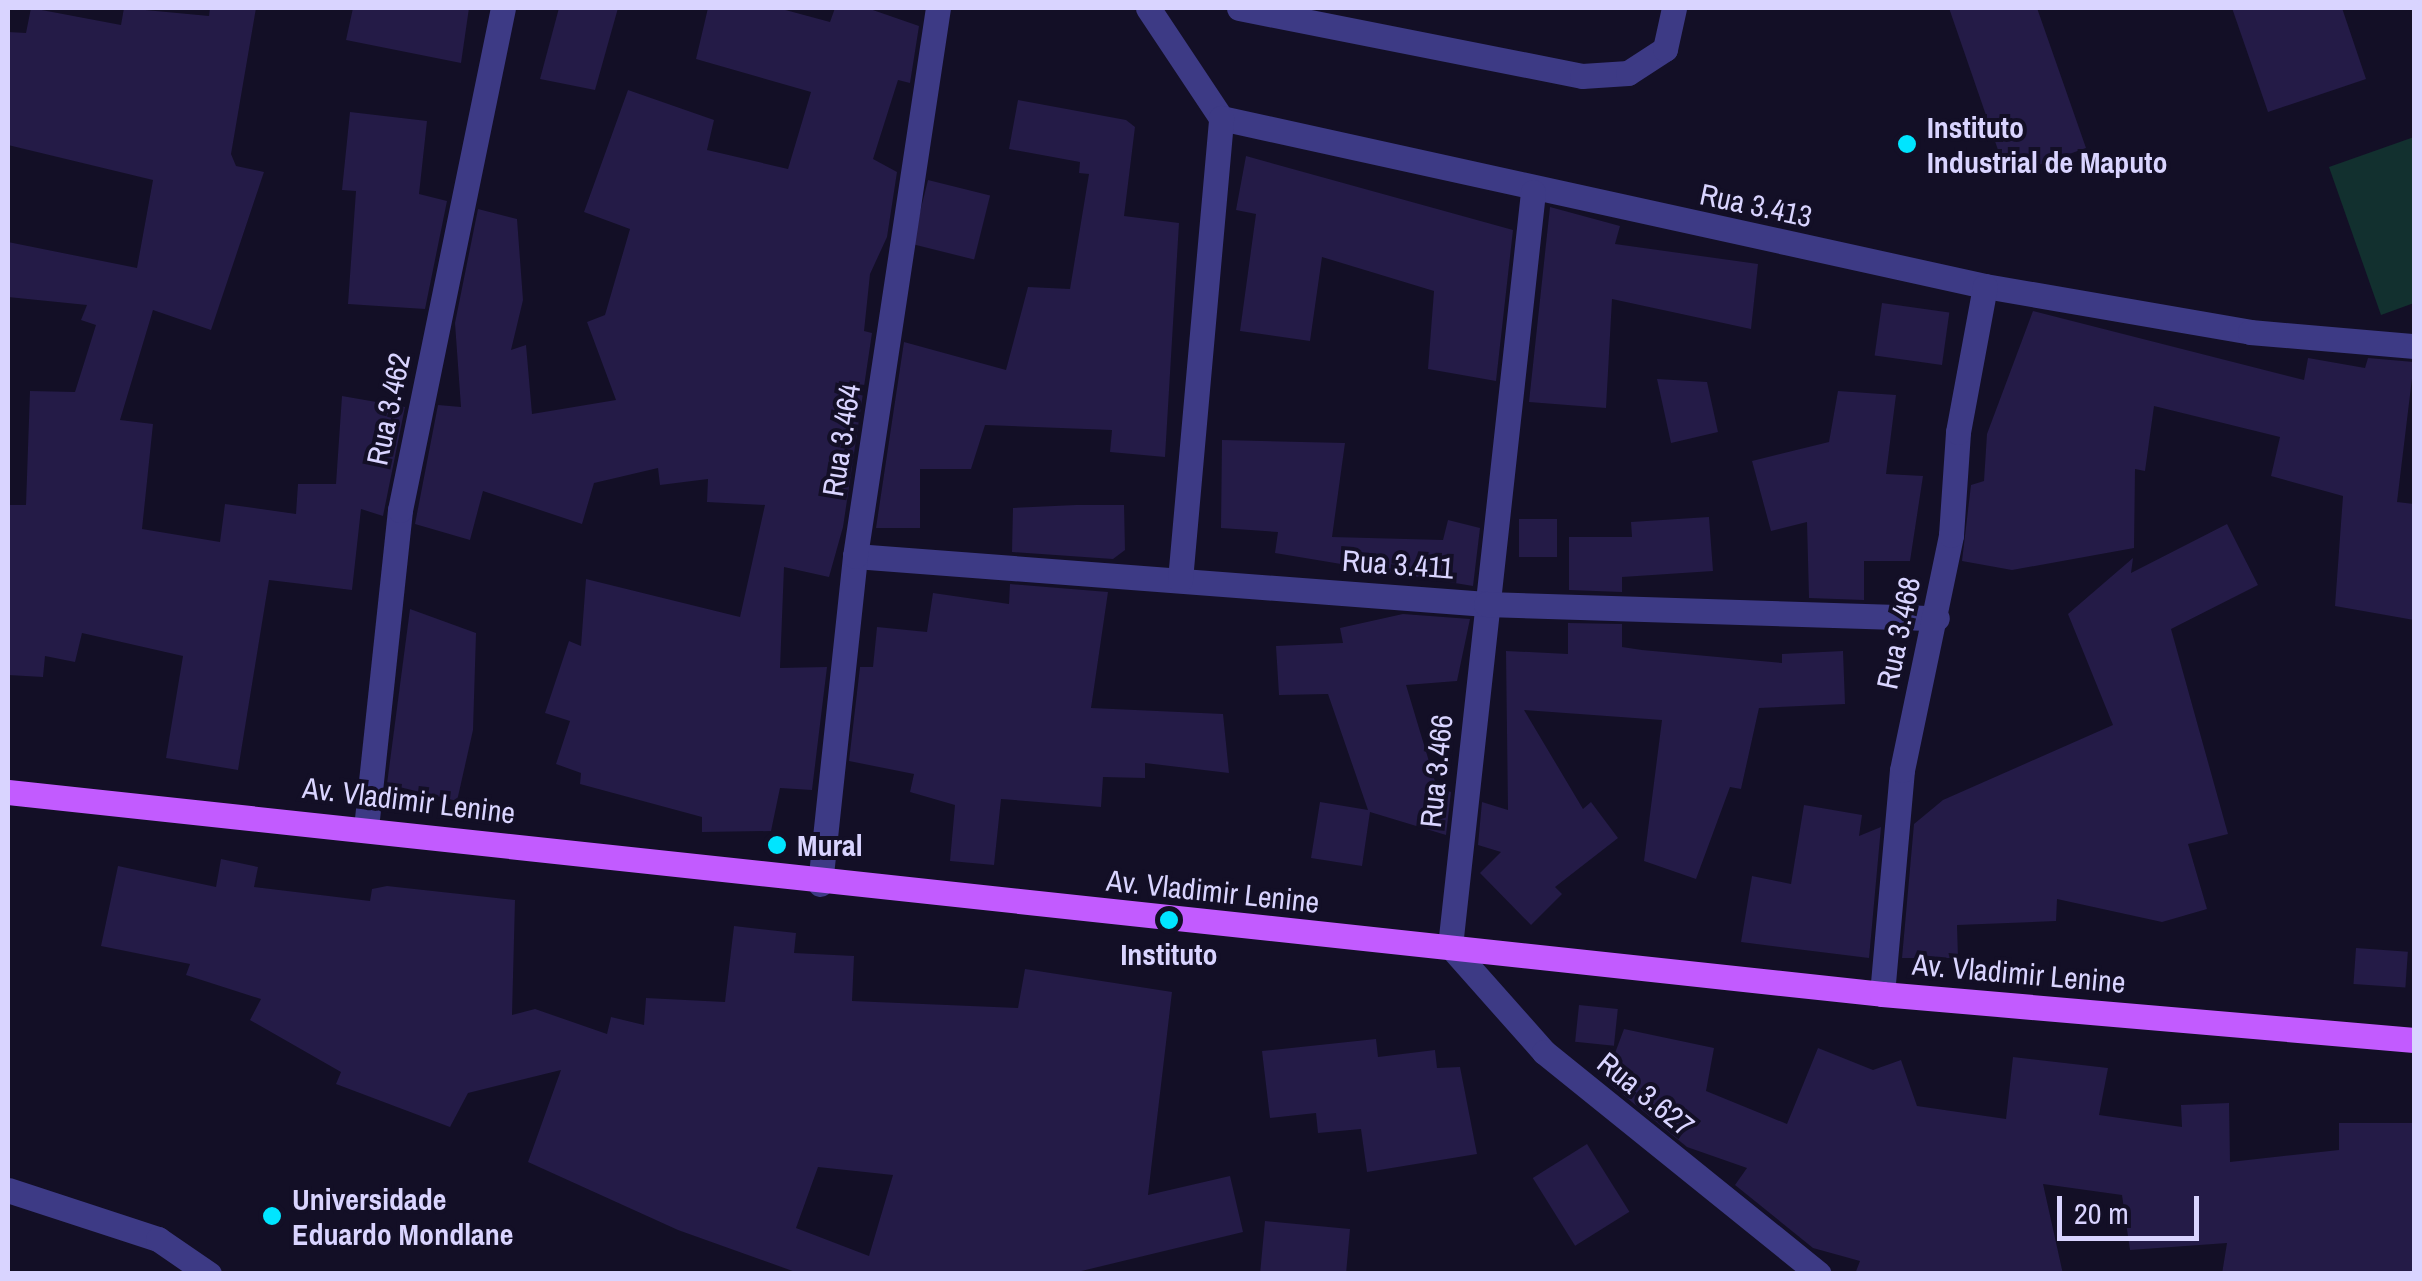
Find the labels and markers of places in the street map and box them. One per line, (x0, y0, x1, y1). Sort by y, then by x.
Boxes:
place label: Instituto Industrial de Maputo (1927, 109, 2168, 180)
marker: Instituto Industrial de Maputo (1896, 133, 1918, 155)
place label: Mural (797, 827, 863, 863)
marker: Mural (766, 834, 788, 856)
marker: Instituto (1158, 909, 1180, 931)
place label: Instituto (1120, 936, 1218, 972)
place label: Universidade Eduardo Mondlane (292, 1181, 513, 1252)
marker: Universidade Eduardo Mondlane (261, 1205, 283, 1227)

